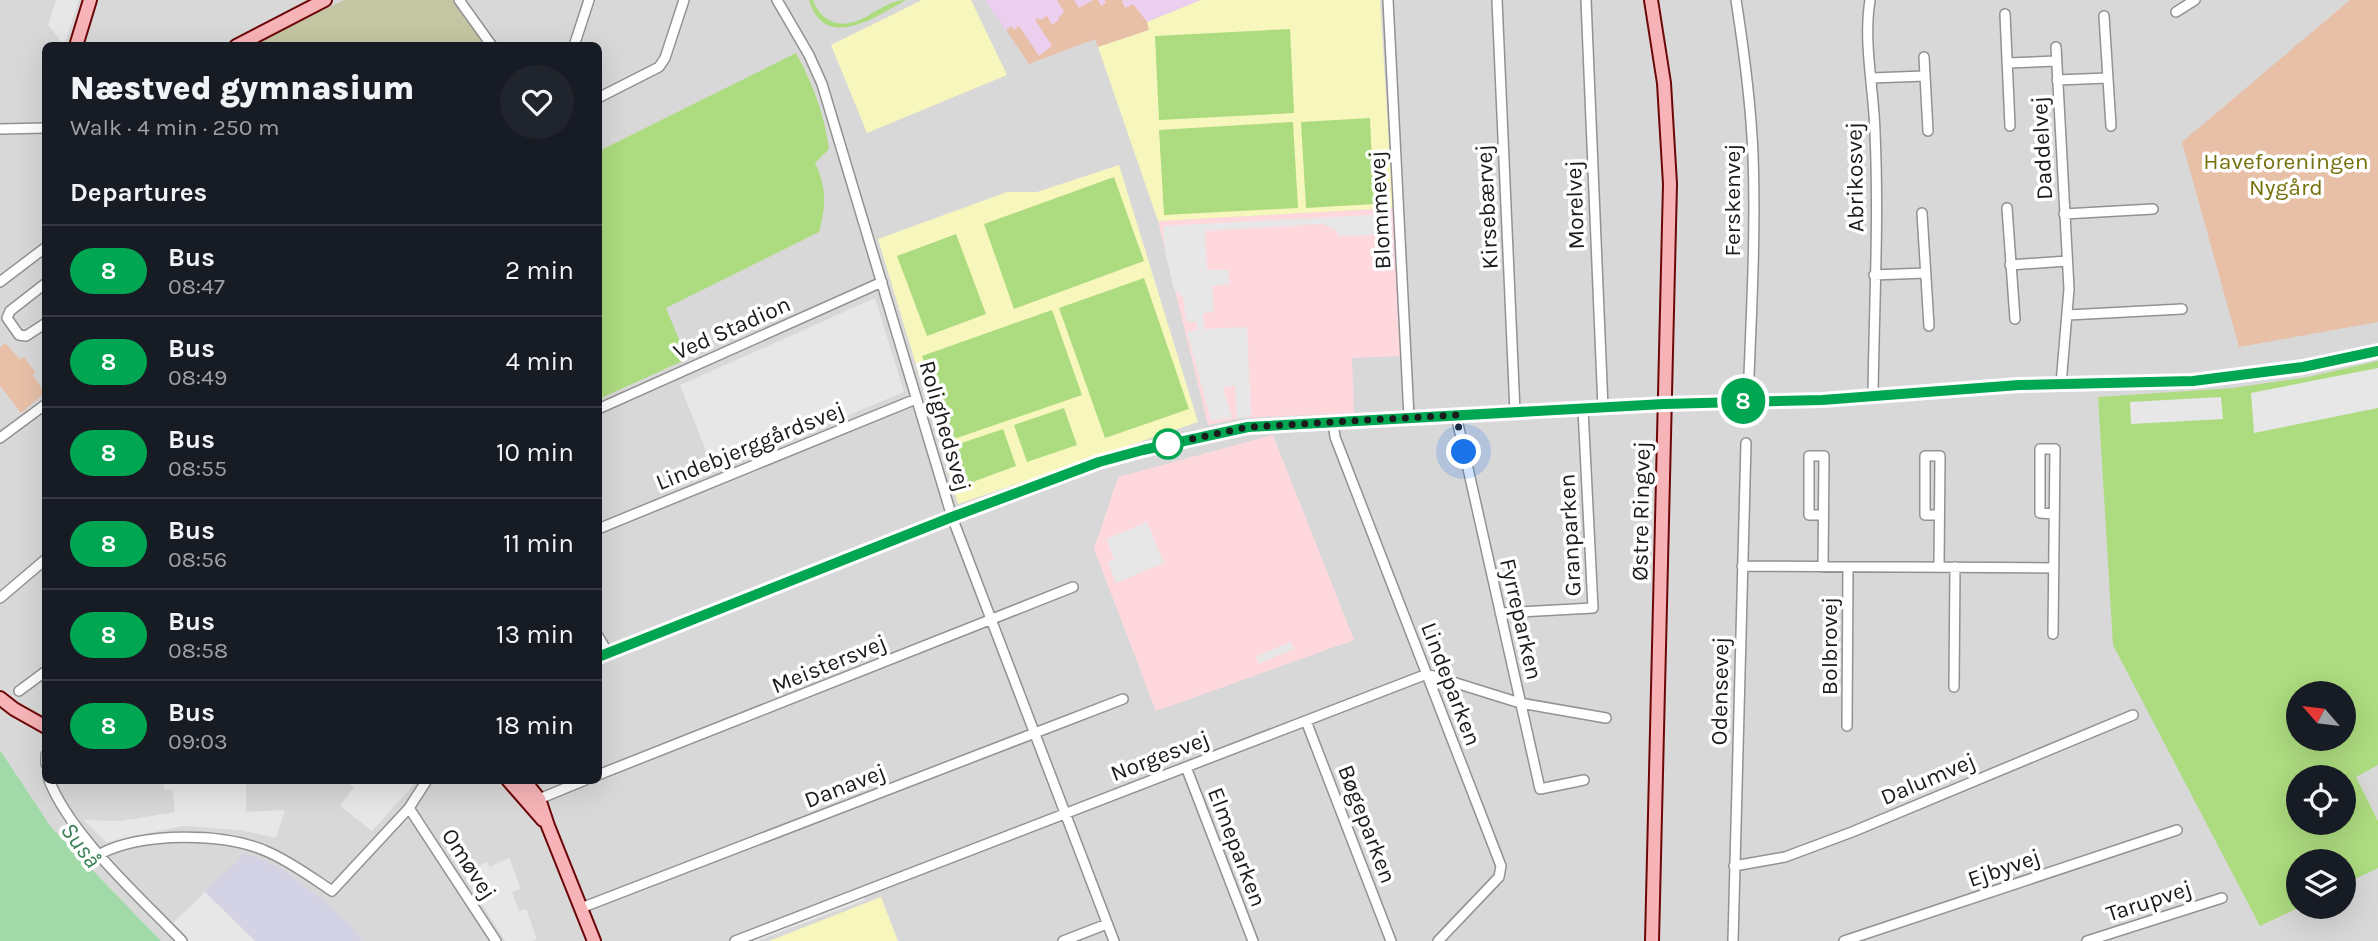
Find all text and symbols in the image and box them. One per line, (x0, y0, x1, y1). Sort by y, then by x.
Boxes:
button: heart (500, 65, 574, 139)
text: Næstved gymnasium (70, 69, 414, 107)
street label: Daddelvej (2026, 95, 2058, 201)
text: Walk · 4 min · 250 m (70, 114, 279, 141)
street label: Abrikosvej (1841, 122, 1869, 232)
street label: Kirsebærvej (1470, 144, 1504, 270)
street label: Ferskenvej (1719, 144, 1746, 256)
park label: Haveforeningen Nygård (2203, 148, 2369, 201)
street label: Blommevej (1363, 150, 1397, 270)
street label: Morelvej (1560, 160, 1590, 250)
text: Departures (70, 177, 207, 208)
text: Bus (168, 242, 215, 273)
text: 2 min (505, 255, 574, 286)
text: 8 (101, 257, 116, 285)
text: 08:47 (168, 273, 225, 300)
street label: Ved Stadion (669, 290, 795, 366)
text: Bus (168, 333, 215, 364)
text: 4 min (506, 346, 574, 377)
text: 8 (101, 348, 116, 376)
street label: Rolighedsvej (913, 357, 977, 495)
text: 08:49 (168, 364, 227, 391)
line badge: 8 (1720, 378, 1766, 424)
text: 8 (1735, 387, 1751, 415)
street label: Lindebjerggårdsvej (652, 396, 848, 496)
text: Bus (168, 424, 215, 455)
unlabelled marker (1153, 429, 1183, 459)
your location (1446, 434, 1481, 469)
text: 10 min (496, 437, 574, 468)
text: 8 (101, 439, 116, 467)
street label: Østre Ringvej (1626, 441, 1656, 581)
text: 08:55 (168, 455, 227, 482)
street label: Granparken (1553, 473, 1587, 597)
text: Bus (168, 515, 215, 546)
text: 11 min (503, 528, 574, 559)
text: 8 (101, 530, 116, 558)
text: 08:56 (168, 546, 227, 573)
street label: Fyrreparken (1494, 556, 1548, 682)
street label: Bolbrovej (1816, 597, 1843, 695)
text: Bus (168, 606, 215, 637)
street label: Lindeparken (1415, 618, 1487, 750)
text: 13 min (496, 619, 574, 650)
text: 8 (101, 621, 116, 649)
street label: Meistersvej (768, 629, 890, 699)
street label: Odensevej (1706, 636, 1734, 746)
text: 08:58 (168, 637, 228, 664)
north arrow (2286, 681, 2356, 751)
map controls (2286, 681, 2356, 919)
text: Bus (168, 697, 215, 728)
text: 18 min (495, 710, 574, 741)
text: 8 (101, 712, 116, 740)
street label: Norgesvej (1107, 725, 1213, 787)
text: 09:03 (168, 728, 228, 755)
street label: Dalumvej (1877, 747, 1979, 811)
street label: Danavej (800, 758, 890, 814)
street label: Bøgeparken (1332, 761, 1402, 887)
button: locate (2286, 765, 2356, 835)
street label: Elmeparken (1202, 783, 1272, 911)
water label: Suså (55, 817, 107, 873)
street label: Omøvej (436, 823, 502, 905)
street label: Ejbyvej (1964, 843, 2044, 893)
button: layers (2286, 849, 2356, 919)
street label: Tarupvej (2103, 874, 2195, 928)

